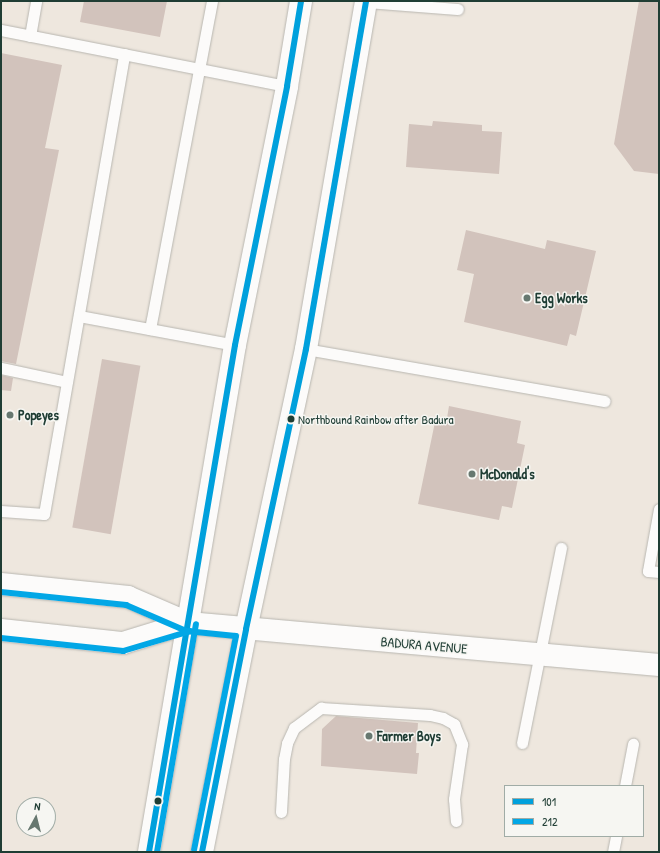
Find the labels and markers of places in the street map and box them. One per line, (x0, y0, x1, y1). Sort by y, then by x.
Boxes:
place label: Egg Works (535, 290, 588, 306)
marker: Egg Works (522, 293, 532, 303)
place label: Popeyes (18, 407, 59, 423)
marker: Popeyes (5, 410, 15, 420)
place label: Northbound Rainbow after Badura (298, 411, 454, 427)
marker: Northbound Rainbow after Badura (286, 414, 296, 424)
place label: McDonald's (480, 466, 535, 482)
marker: McDonald's (467, 469, 477, 479)
place label: Farmer Boys (377, 728, 441, 744)
marker: Farmer Boys (364, 731, 374, 741)
unlabelled marker (153, 796, 163, 806)

